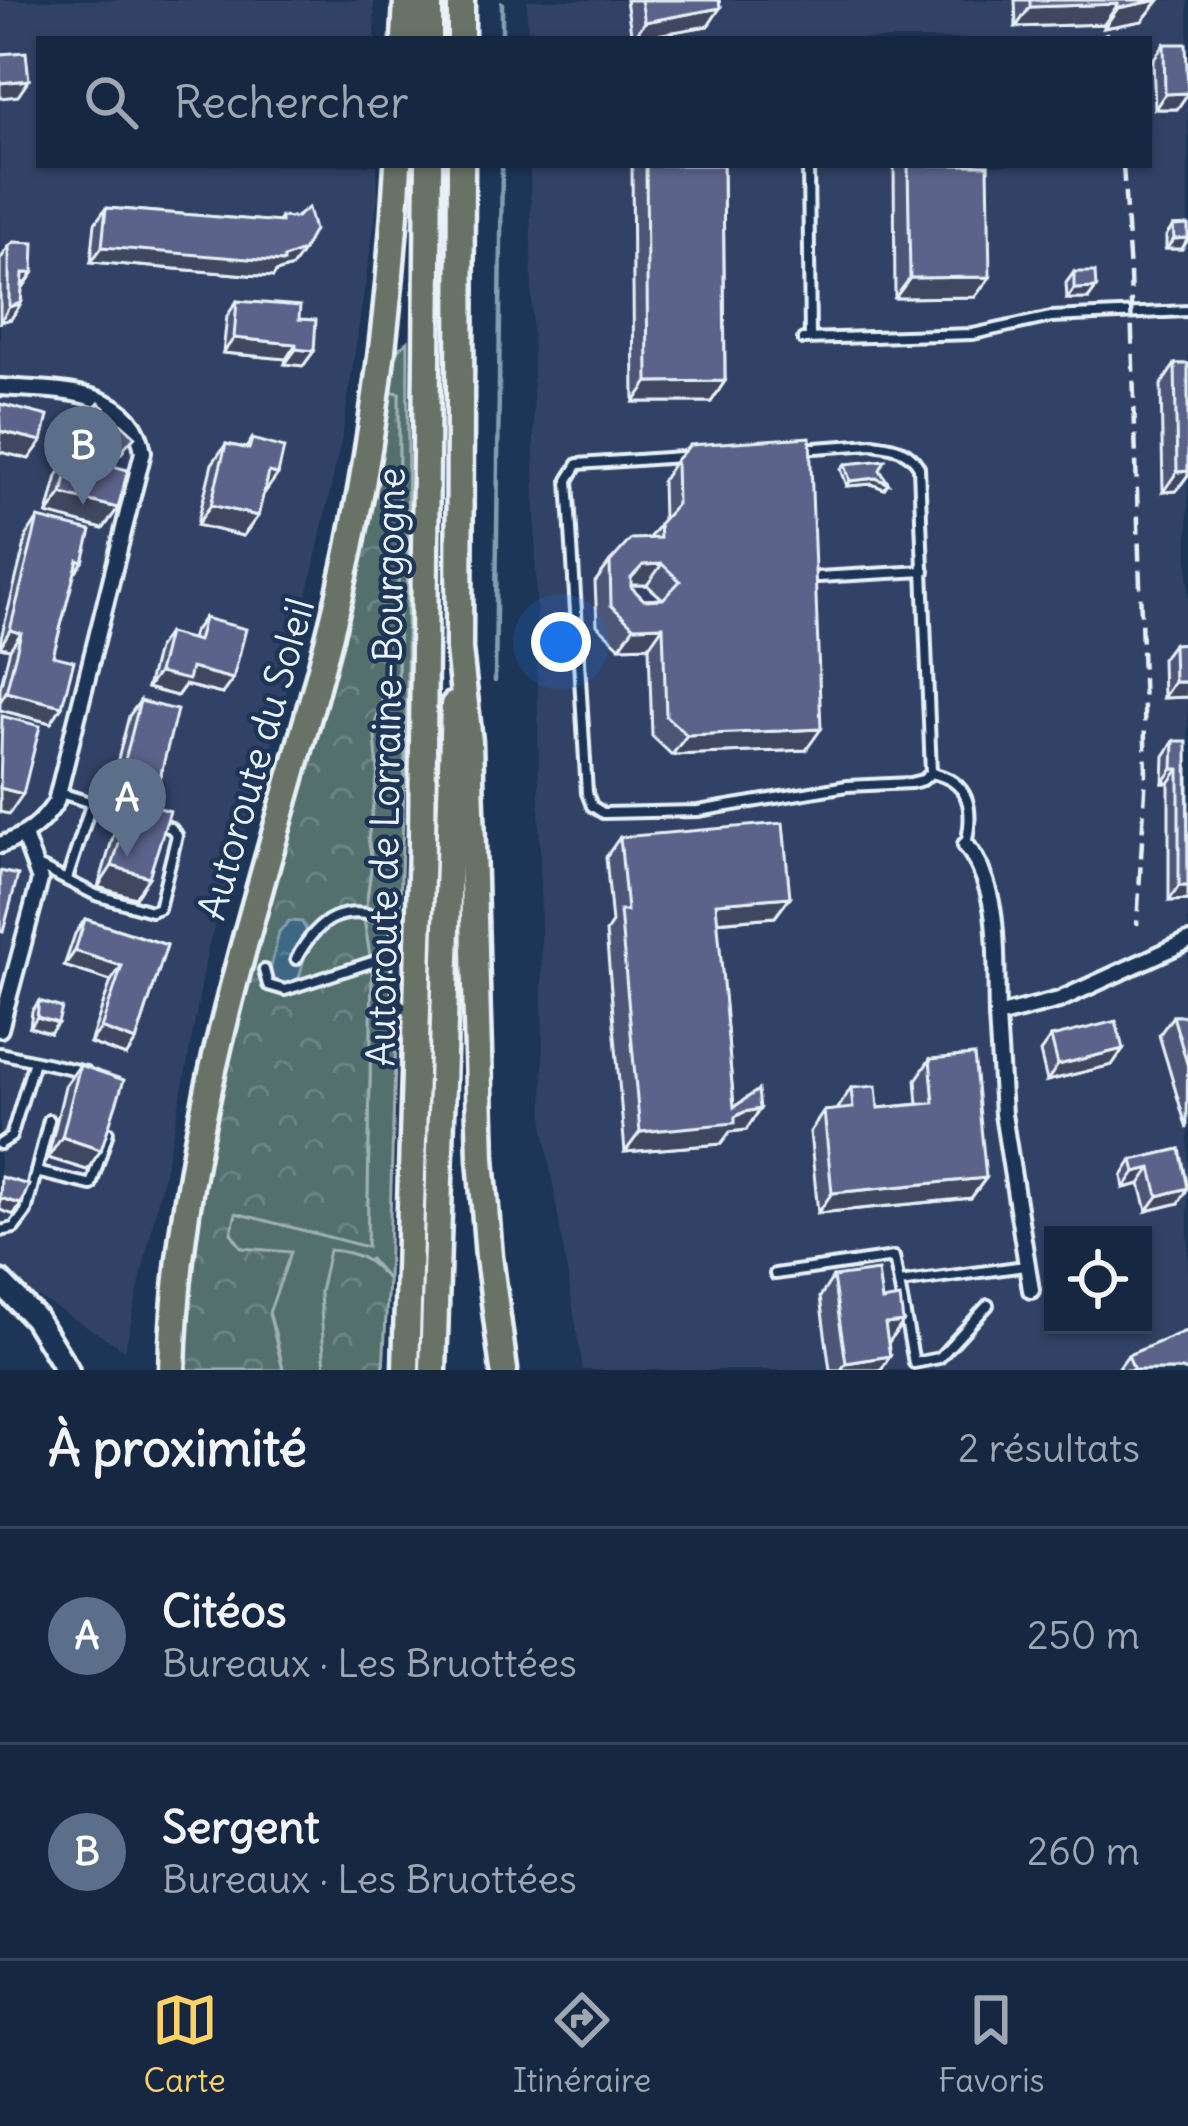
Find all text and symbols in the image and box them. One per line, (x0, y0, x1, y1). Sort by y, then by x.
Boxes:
search box (36, 36, 1152, 168)
icon: search (78, 69, 144, 135)
text: Rechercher (174, 74, 409, 130)
pin: B (44, 406, 122, 505)
street label: Autoroute de Lorraine-Bourgogne (356, 467, 416, 1067)
street label: Autoroute du Soleil (187, 593, 325, 925)
your location (531, 612, 591, 672)
pin: A (88, 758, 166, 857)
map controls (1044, 1226, 1152, 1334)
button: locate (1044, 1226, 1152, 1334)
text: À proximité (48, 1416, 307, 1480)
text: 2 résultats (958, 1424, 1140, 1473)
text: Citéos (162, 1583, 286, 1639)
text: A (74, 1611, 100, 1660)
text: 250 m (1027, 1611, 1140, 1660)
text: Bureaux · Les Bruottées (162, 1639, 577, 1688)
text: Sergent (162, 1799, 319, 1855)
text: B (74, 1827, 100, 1876)
text: 260 m (1027, 1827, 1140, 1876)
text: Bureaux · Les Bruottées (162, 1855, 577, 1904)
tab: Carte (143, 1987, 226, 2101)
tab: Itinéraire (513, 1987, 651, 2101)
tab: Favoris (938, 1987, 1045, 2101)

